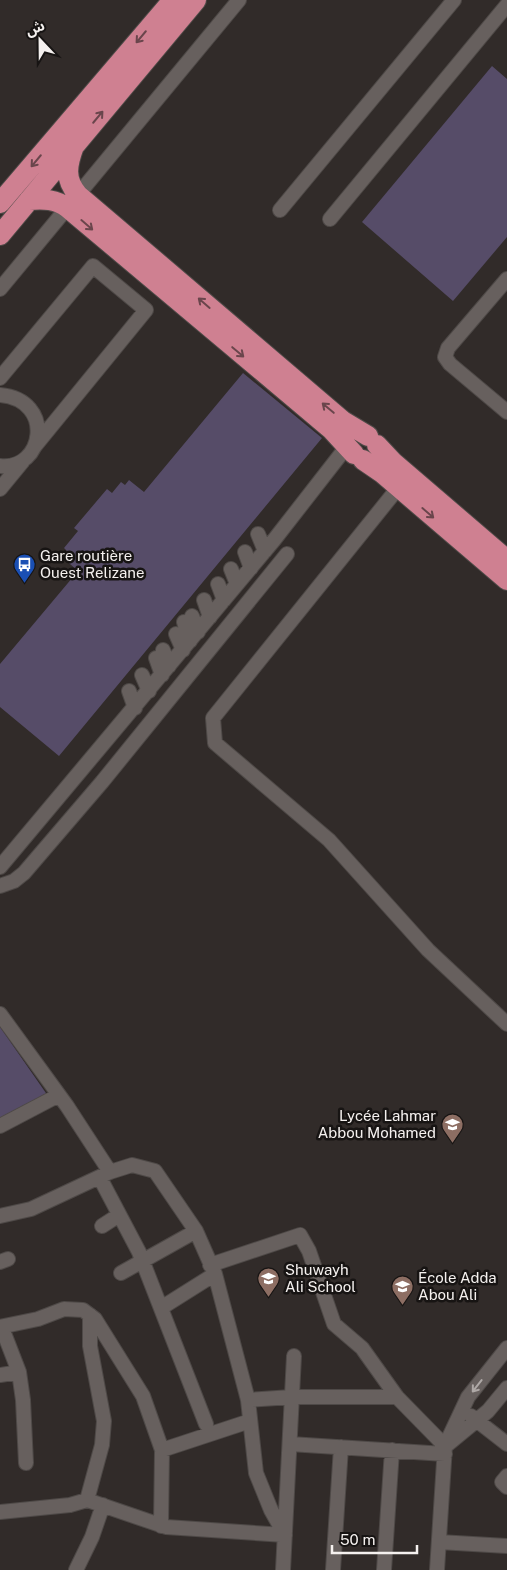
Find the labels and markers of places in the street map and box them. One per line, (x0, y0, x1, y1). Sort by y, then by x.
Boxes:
place label: Gare routière Ouest Relizane (40, 547, 144, 581)
bus stop icon: Gare routière Ouest Relizane (12, 552, 36, 583)
place label: Lycée Lahmar Abbou Mohamed (318, 1107, 436, 1141)
school or university icon: Lycée Lahmar Abbou Mohamed (440, 1112, 464, 1143)
place label: Shuwayh Ali School (285, 1261, 356, 1295)
school or university icon: Shuwayh Ali School (257, 1266, 281, 1297)
place label: École Adda Abou Ali (418, 1269, 497, 1303)
school or university icon: École Adda Abou Ali (390, 1274, 414, 1305)

